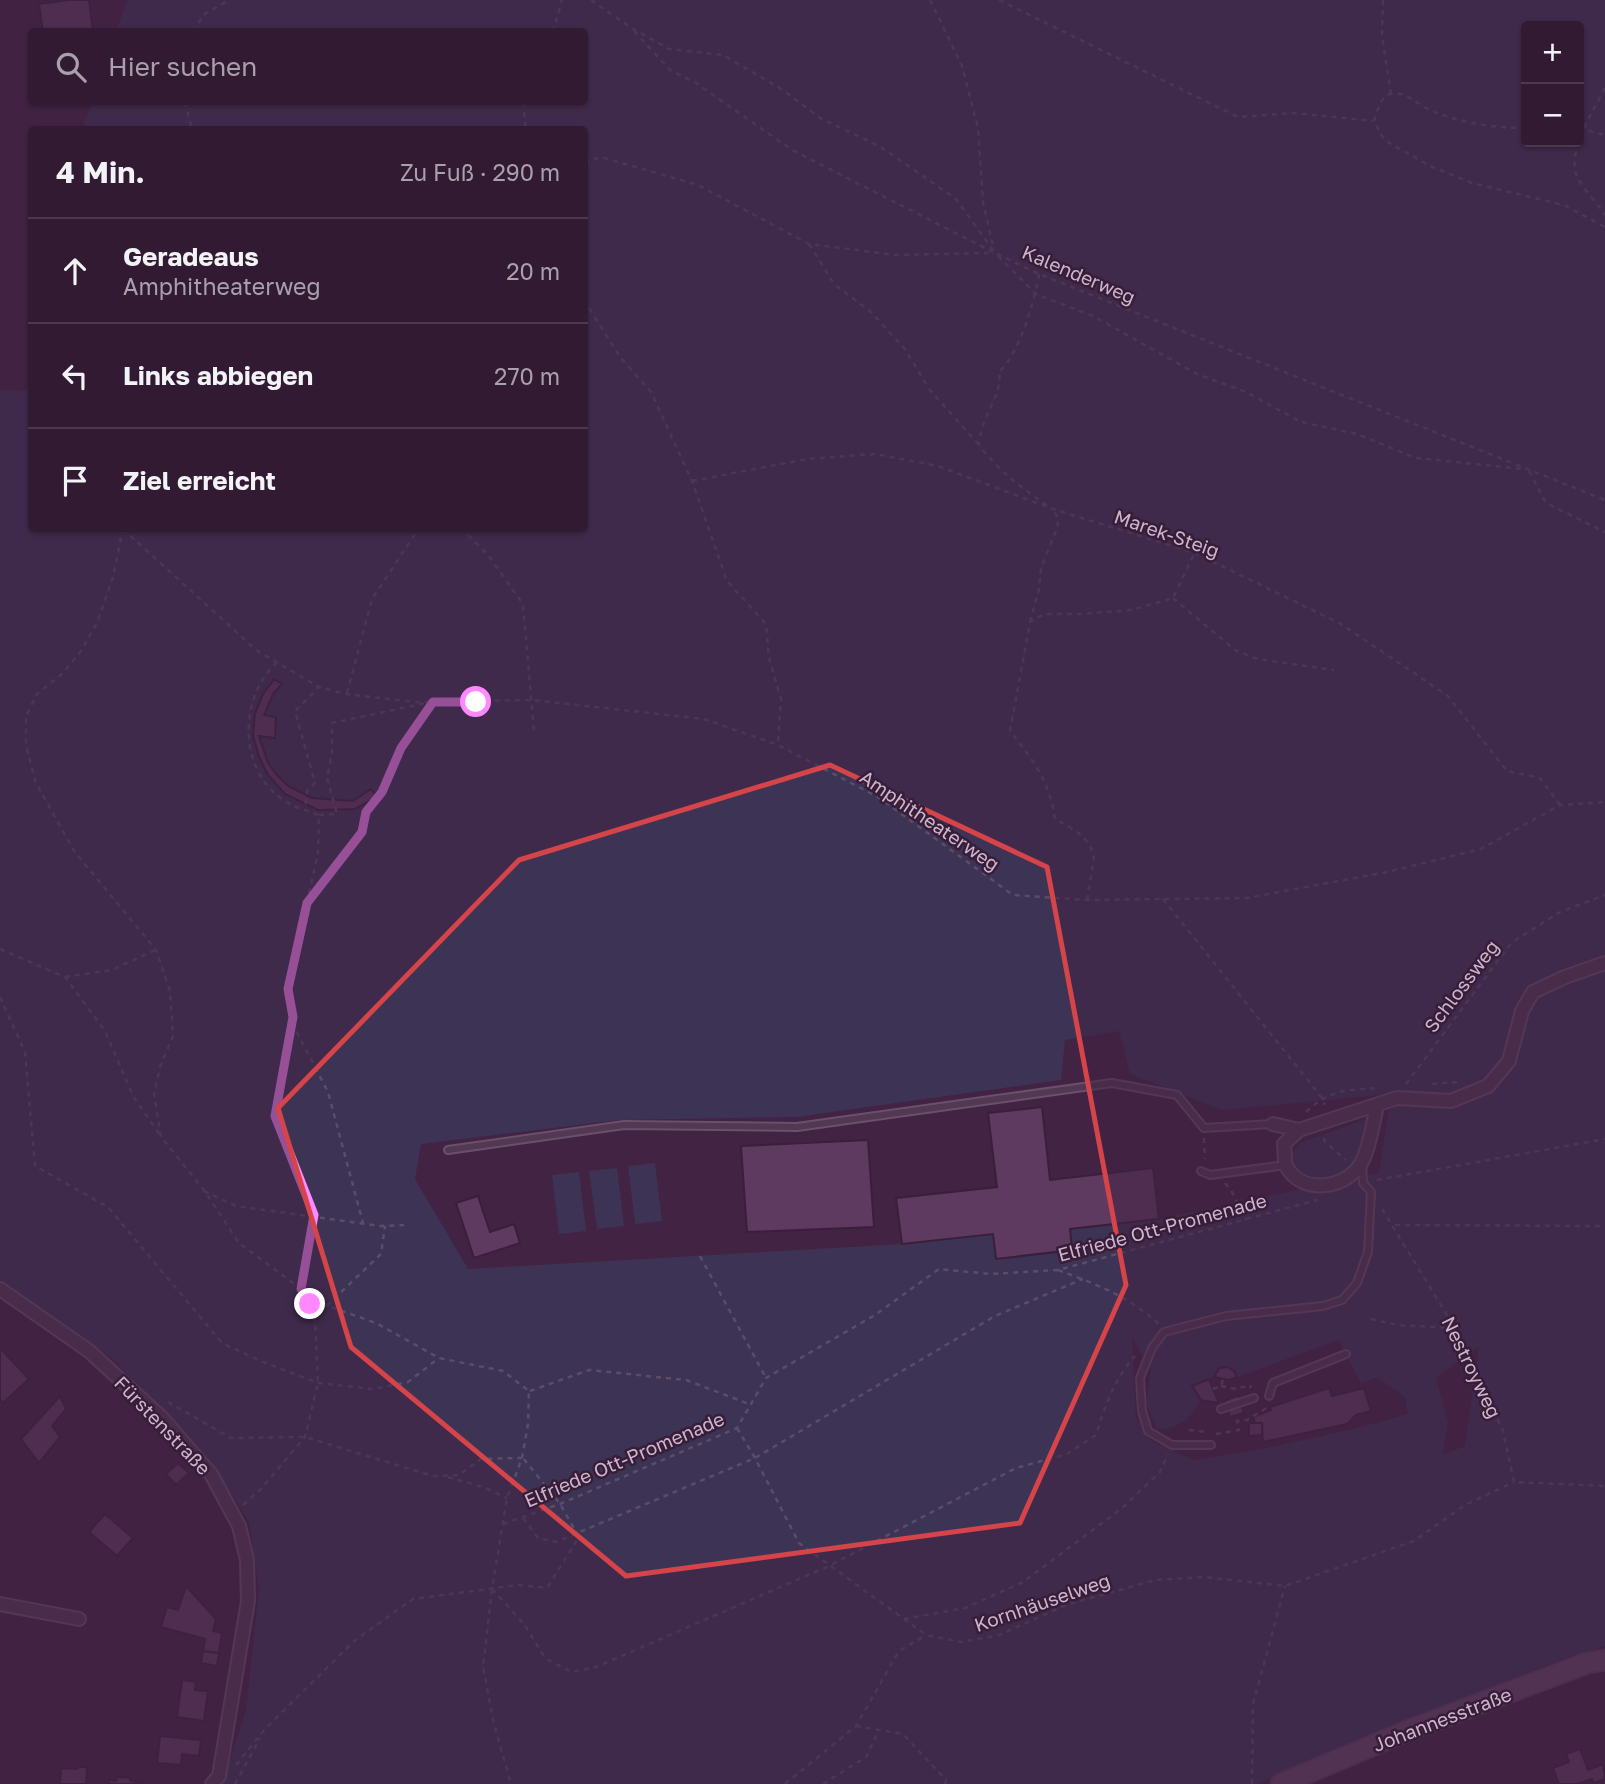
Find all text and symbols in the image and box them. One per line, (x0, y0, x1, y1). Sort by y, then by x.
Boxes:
map controls (1521, 21, 1584, 147)
button: + (1521, 21, 1584, 84)
search box (28, 28, 588, 105)
icon: search (52, 48, 90, 86)
text: Hier suchen (108, 51, 257, 82)
button: − (1521, 84, 1584, 147)
text: 4 Min. (56, 154, 145, 190)
text: Zu Fuß · 290 m (400, 158, 560, 186)
street label: Kalenderweg (1019, 240, 1139, 308)
text: Geradeaus (123, 241, 259, 272)
icon: ahead (56, 252, 94, 290)
text: 20 m (506, 257, 560, 285)
text: Amphitheaterweg (123, 272, 321, 300)
icon: left (56, 357, 94, 395)
text: Links abbiegen (123, 360, 313, 391)
text: 270 m (494, 362, 560, 390)
icon: arrive (56, 462, 94, 500)
text: Ziel erreicht (123, 465, 276, 496)
street label: Marek-Steig (1111, 504, 1223, 562)
route start (460, 686, 491, 717)
street label: Amphitheaterweg (856, 765, 1004, 875)
street label: Schlossweg (1419, 935, 1503, 1037)
street label: Elfriede Ott-Promenade (1055, 1188, 1269, 1266)
route end (294, 1288, 325, 1319)
street label: Nestroyweg (1437, 1312, 1507, 1422)
street label: Fürstenstraße (110, 1371, 216, 1479)
street label: Elfriede Ott-Promenade (520, 1406, 728, 1512)
street label: Kornhäuselweg (971, 1568, 1113, 1636)
street label: Johannesstraße (1369, 1682, 1515, 1756)

